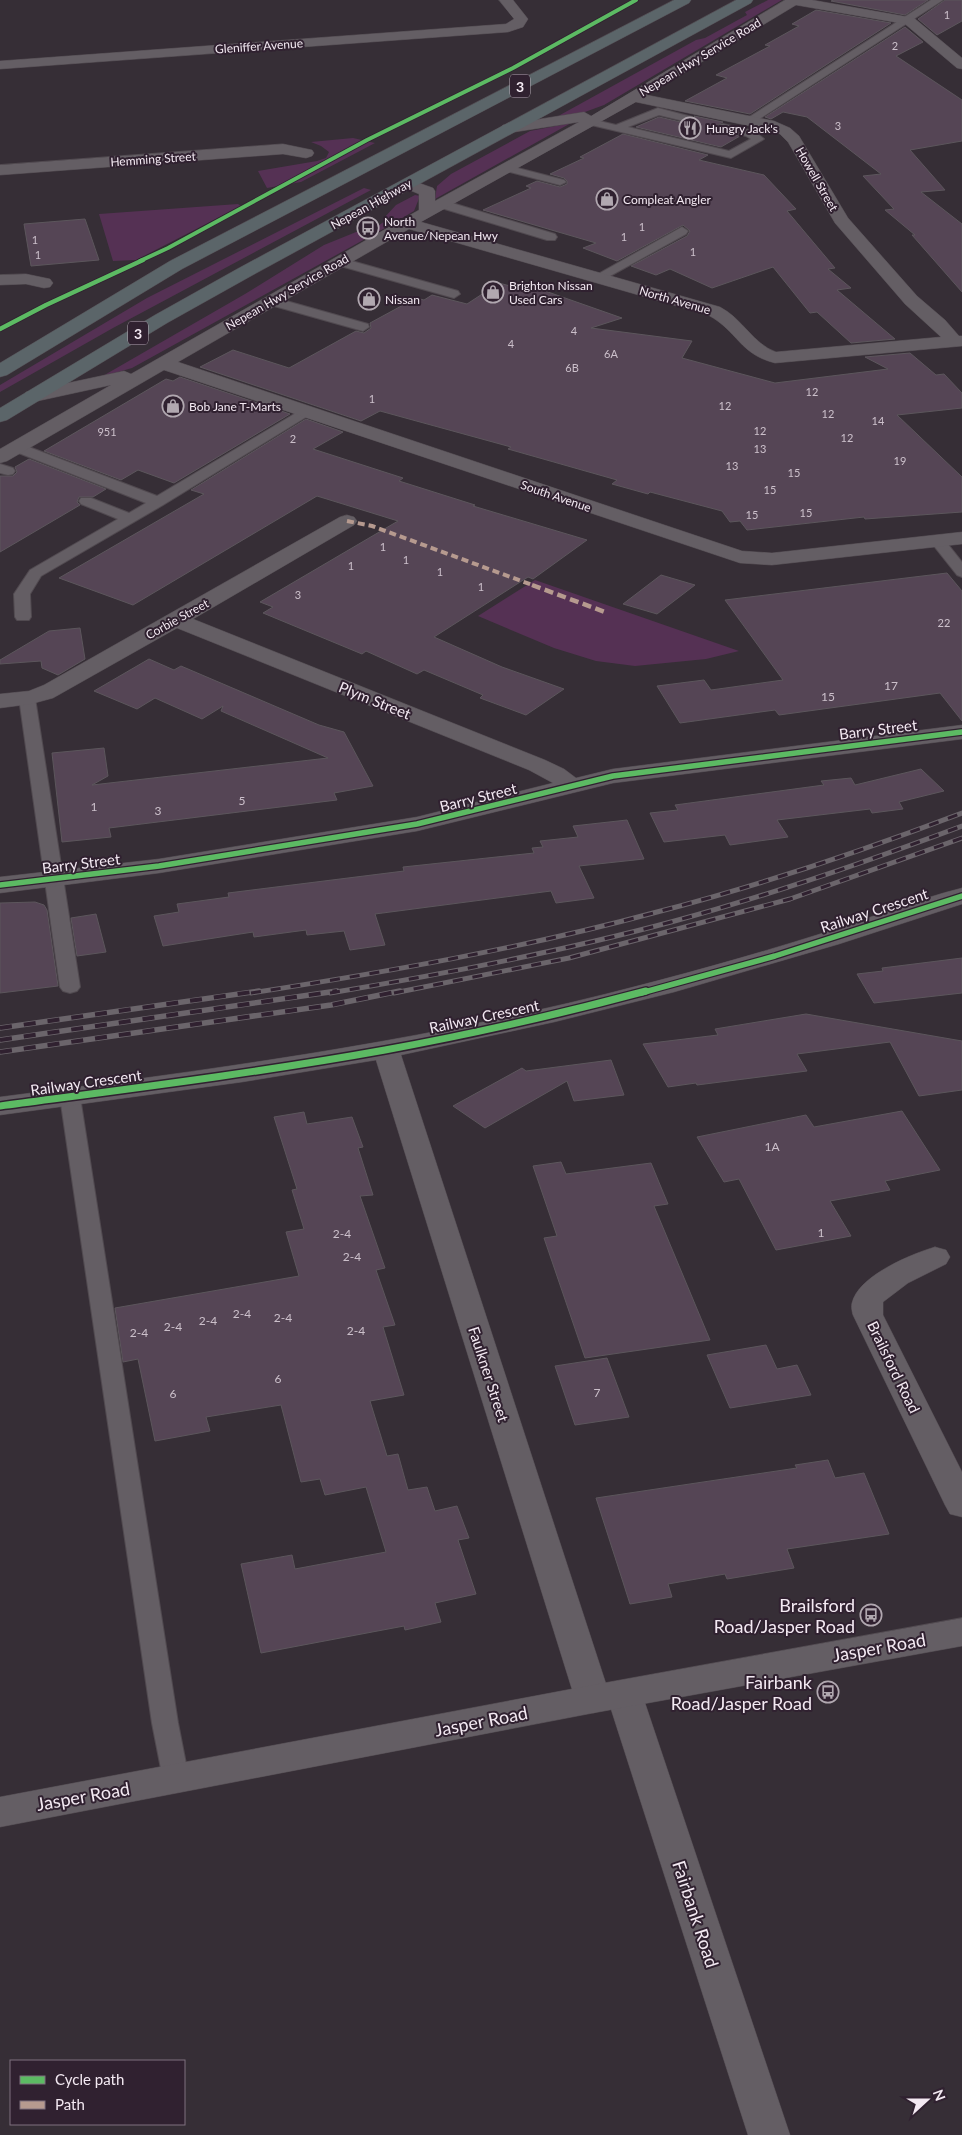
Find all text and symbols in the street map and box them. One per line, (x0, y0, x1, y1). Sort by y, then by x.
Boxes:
house number: 1 (944, 8, 950, 21)
street label: Nepean Hwy Service Road (636, 15, 764, 99)
street label: Gleniffer Avenue (215, 35, 303, 57)
house number: 2 (892, 39, 898, 52)
road number: 3 (510, 74, 530, 98)
restaurant icon: Hungry Jack's (678, 116, 702, 140)
house number: 3 (835, 119, 841, 132)
place label: Hungry Jack's (706, 121, 778, 136)
street label: Howell Street (793, 144, 842, 214)
street label: Hemming Street (110, 148, 197, 169)
street label: Nepean Highway (328, 175, 415, 232)
shop icon: Compleat Angler (595, 187, 619, 211)
place label: Compleat Angler (623, 192, 712, 207)
place label: North Avenue/Nepean Hwy (384, 214, 499, 243)
bus stop icon: North Avenue/Nepean Hwy (356, 216, 380, 240)
house number: 1 (639, 220, 645, 233)
house number: 1 (621, 230, 627, 243)
house number: 1 (32, 233, 38, 246)
house number: 1 (690, 245, 696, 258)
house number: 1 (35, 248, 41, 261)
street label: Nepean Hwy Service Road (223, 251, 351, 333)
place label: Brighton Nissan Used Cars (509, 278, 593, 307)
shop icon: Brighton Nissan Used Cars (481, 280, 505, 304)
street label: North Avenue (638, 283, 712, 317)
shop icon: Nissan (357, 287, 381, 311)
place label: Nissan (385, 292, 420, 307)
road number: 3 (128, 322, 148, 344)
house number: 4 (571, 324, 578, 337)
house number: 4 (508, 337, 515, 350)
house number: 6A (604, 347, 618, 360)
house number: 6B (565, 361, 579, 374)
house number: 12 (806, 385, 818, 398)
house number: 1 (369, 392, 375, 405)
shop icon: Bob Jane T-Marts (161, 394, 185, 418)
place label: Bob Jane T-Marts (189, 399, 281, 414)
house number: 12 (719, 399, 731, 412)
house number: 12 (822, 407, 834, 420)
house number: 14 (872, 414, 885, 427)
house number: 12 (754, 424, 766, 437)
house number: 951 (97, 425, 117, 438)
house number: 12 (841, 431, 853, 444)
house number: 2 (290, 432, 296, 445)
house number: 13 (754, 442, 766, 455)
house number: 19 (894, 454, 906, 467)
house number: 13 (726, 459, 738, 472)
house number: 15 (788, 466, 800, 479)
street label: South Avenue (519, 477, 593, 515)
house number: 15 (764, 483, 776, 496)
house number: 15 (800, 506, 812, 519)
house number: 15 (746, 508, 758, 521)
house number: 1 (380, 540, 386, 553)
house number: 1 (403, 553, 409, 566)
house number: 1 (348, 559, 354, 572)
house number: 1 (437, 565, 443, 578)
house number: 1 (478, 580, 484, 593)
house number: 3 (295, 588, 301, 601)
street label: Corbie Street (143, 595, 212, 642)
house number: 22 (938, 616, 950, 629)
street label: Plym Street (336, 677, 414, 723)
house number: 17 (884, 678, 898, 693)
house number: 15 (821, 689, 835, 704)
street label: Barry Street (838, 715, 919, 743)
street label: Barry Street (438, 779, 519, 815)
house number: 5 (239, 793, 246, 808)
house number: 1 (91, 799, 98, 814)
house number: 3 (155, 803, 162, 818)
street label: Barry Street (41, 849, 122, 877)
street label: Railway Crescent (818, 884, 931, 936)
street label: Railway Crescent (427, 995, 541, 1036)
street label: Railway Crescent (29, 1065, 143, 1099)
house number: 1A (764, 1139, 780, 1154)
house number: 1 (818, 1225, 825, 1240)
house number: 2-4 (333, 1226, 351, 1241)
house number: 2-4 (343, 1249, 361, 1264)
house number: 2-4 (233, 1306, 251, 1321)
house number: 2-4 (274, 1310, 292, 1325)
house number: 2-4 (199, 1313, 217, 1328)
street label: Brailsford Road (864, 1318, 924, 1416)
house number: 2-4 (164, 1319, 182, 1334)
house number: 2-4 (347, 1323, 365, 1338)
street label: Faulkner Street (465, 1324, 513, 1425)
house number: 2-4 (130, 1325, 148, 1340)
house number: 6 (275, 1371, 282, 1386)
house number: 7 (594, 1385, 601, 1400)
house number: 6 (170, 1386, 177, 1401)
place label: Brailsford Road/Jasper Road (714, 1594, 855, 1637)
bus stop icon: Brailsford Road/Jasper Road (859, 1603, 883, 1627)
street label: Jasper Road (831, 1628, 927, 1666)
place label: Fairbank Road/Jasper Road (671, 1671, 813, 1714)
bus stop icon: Fairbank Road/Jasper Road (816, 1680, 840, 1704)
street label: Jasper Road (433, 1701, 529, 1741)
street label: Jasper Road (35, 1777, 131, 1815)
street label: Fairbank Road (668, 1858, 724, 1970)
legend (10, 2060, 185, 2125)
text: Cycle path (55, 2070, 124, 2088)
north arrow (902, 2075, 952, 2125)
text: N (930, 2087, 949, 2103)
text: Path (55, 2095, 85, 2113)

